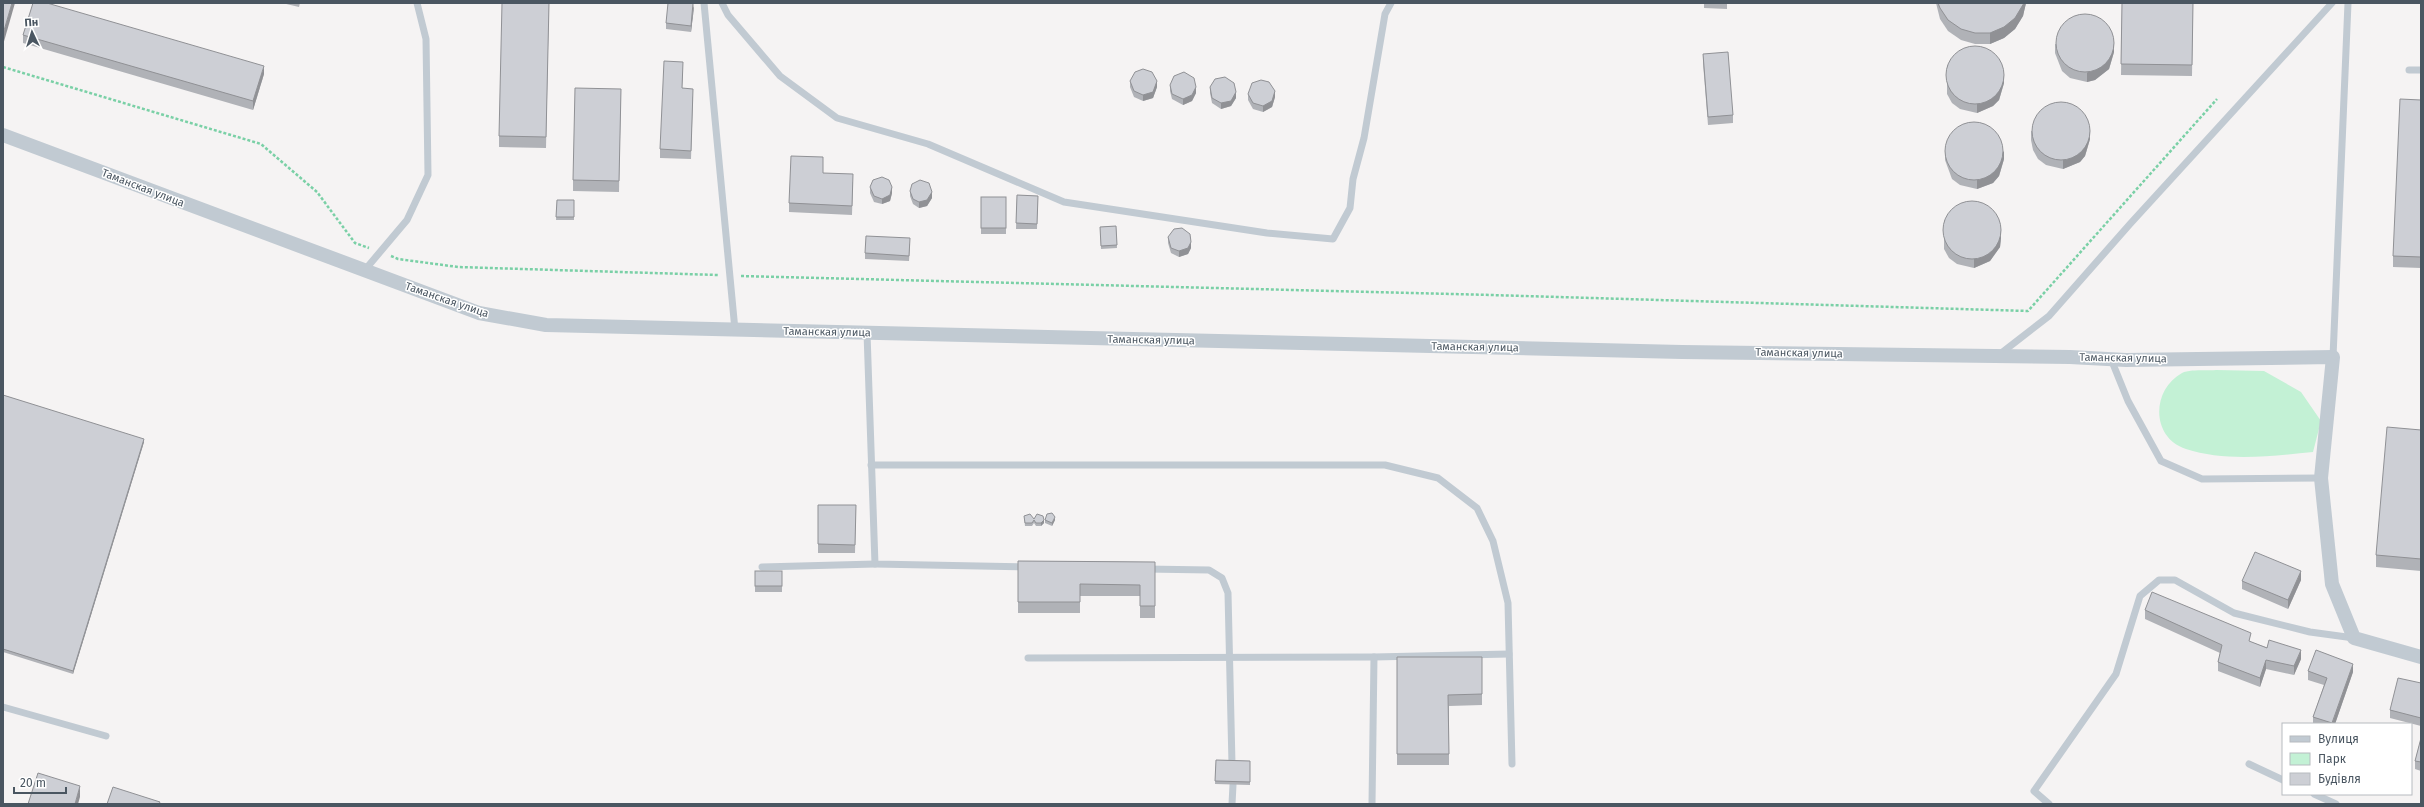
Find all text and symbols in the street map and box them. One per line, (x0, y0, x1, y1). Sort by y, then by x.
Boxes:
north arrow (12, 12, 52, 52)
text: Пн (24, 16, 39, 29)
street label: Таманская улица (100, 166, 186, 210)
street label: Таманская улица (404, 280, 490, 320)
street label: Таманская улица (783, 325, 871, 339)
street label: Таманская улица (1107, 333, 1195, 347)
street label: Таманская улица (1431, 340, 1519, 354)
street label: Таманская улица (1755, 346, 1843, 360)
street label: Таманская улица (2079, 351, 2167, 365)
legend (2282, 723, 2412, 795)
text: Вулиця (2318, 732, 2359, 746)
text: Парк (2318, 752, 2347, 766)
scale bar (14, 769, 66, 795)
text: Будівля (2318, 772, 2361, 786)
text: 20 m (20, 776, 46, 790)

